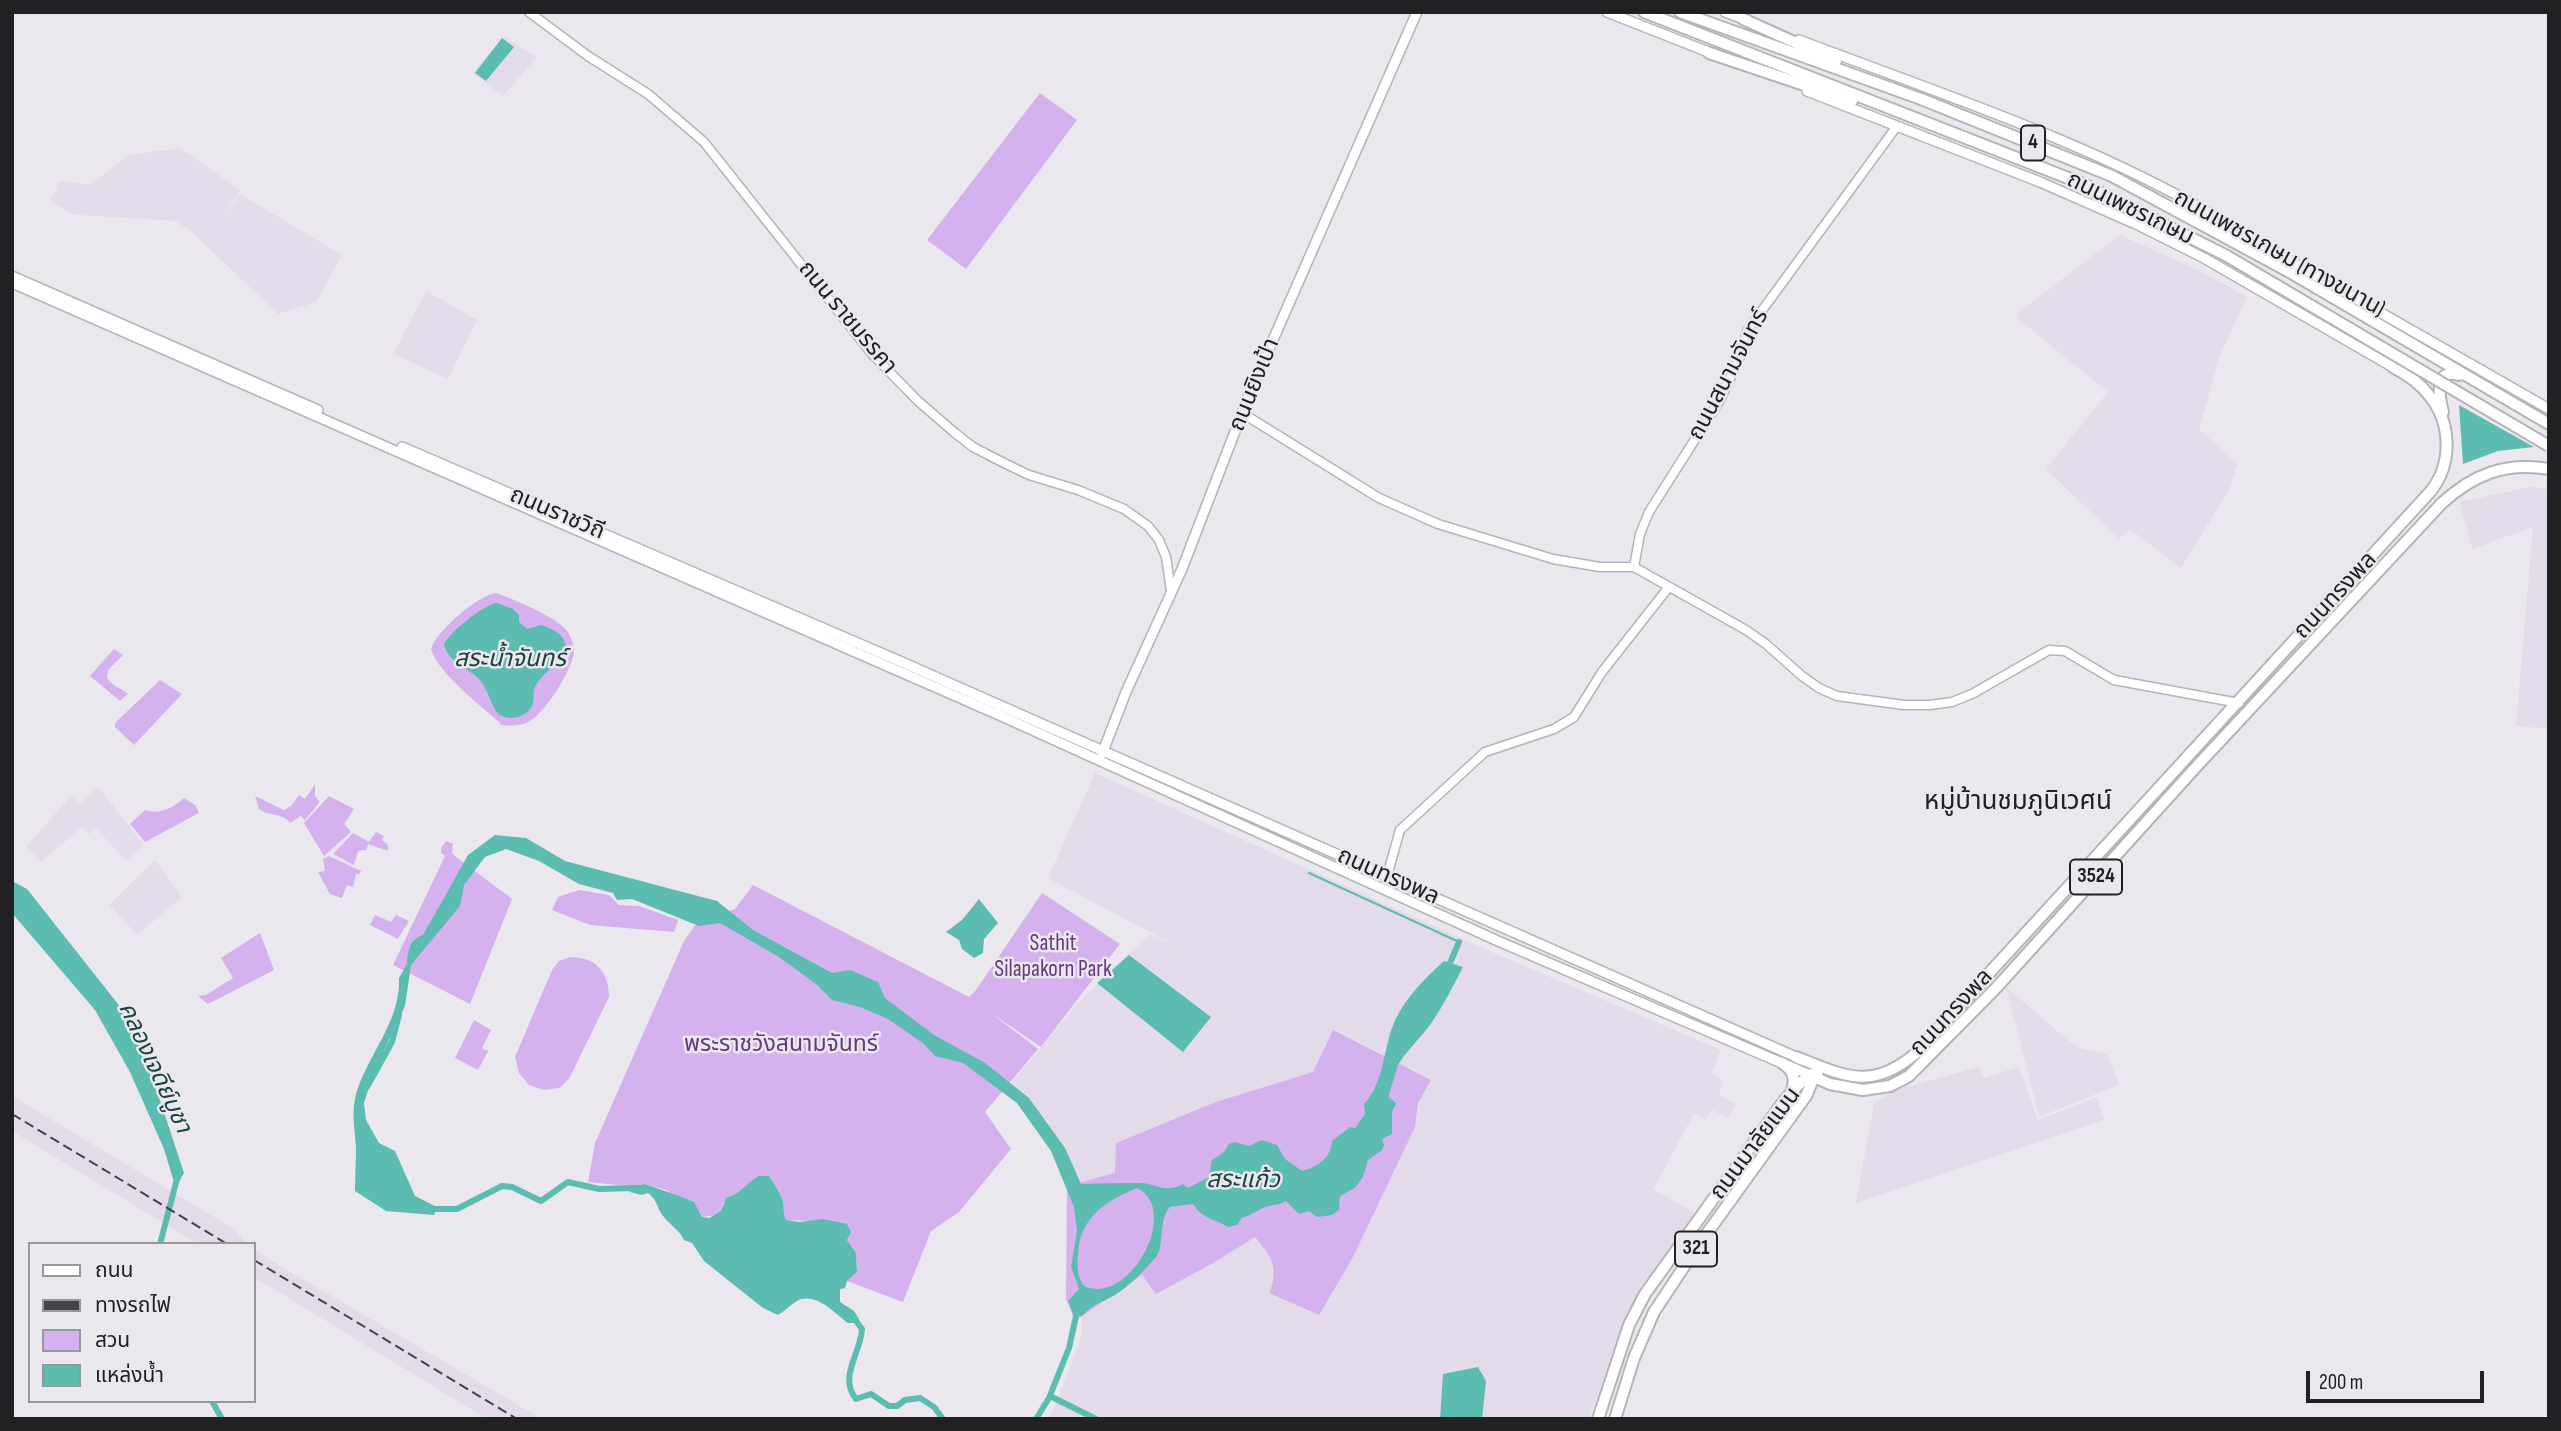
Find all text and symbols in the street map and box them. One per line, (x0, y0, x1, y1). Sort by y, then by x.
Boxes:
road number: 4 (2021, 125, 2045, 160)
street label: ถนนเพชรเกษม (2062, 166, 2198, 252)
street label: ถนนเพชรเกษม (ทางขนาน) (2169, 184, 2389, 324)
street label: ถนน ราชมรรคา (792, 256, 902, 380)
street label: ถนนสนามจันทร์ (1683, 305, 1775, 445)
street label: ถนนยิงเป้า (1224, 334, 1286, 436)
street label: ถนนราชวิถี (505, 482, 609, 546)
street label: ถนนทรงพล (2289, 547, 2383, 645)
water label: สระน้ำจันทร์ (454, 646, 566, 674)
district label: หมู่บ้านชมภูนิเวศน์ (1924, 786, 2112, 818)
street label: ถนนทรงพล (1333, 842, 1443, 912)
road number: 3524 (2070, 860, 2122, 894)
park label: Sathit Silapakorn Park (994, 930, 1112, 984)
street label: ถนนทรงพล (1905, 964, 1999, 1062)
water label: คลองเจดีย์บูชา (111, 998, 197, 1138)
park label: พระราชวังสนามจันทร์ (684, 1031, 878, 1059)
street label: ถนนมาลัยแมน (1705, 1082, 1807, 1206)
water label: สระแก้ว (1206, 1167, 1280, 1195)
road number: 321 (1675, 1232, 1717, 1266)
legend (28, 1242, 256, 1403)
text: ถนน (95, 1258, 133, 1283)
text: ทางรถไฟ (95, 1293, 171, 1318)
text: สวน (95, 1328, 130, 1353)
scale bar (2309, 1358, 2488, 1402)
text: แหล่งน้ำ (95, 1363, 164, 1388)
text: 200 m (2319, 1370, 2363, 1395)

